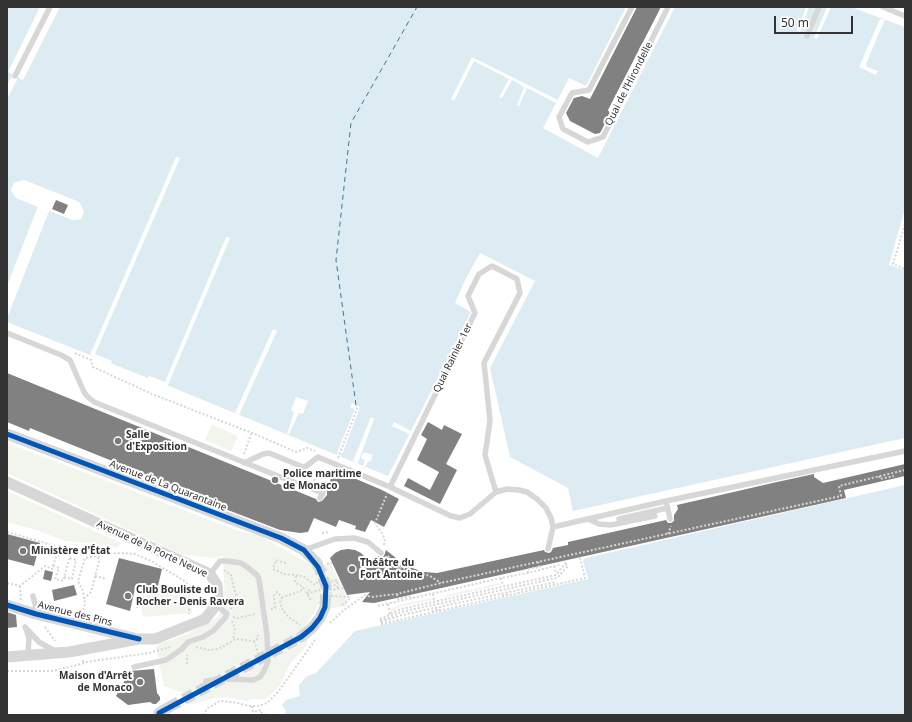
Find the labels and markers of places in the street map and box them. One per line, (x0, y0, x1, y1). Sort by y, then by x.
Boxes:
place label: Salle d'Exposition (126, 429, 187, 452)
marker: Salle d'Exposition (113, 436, 123, 446)
place label: Police maritime de Monaco (283, 468, 361, 492)
marker: Police maritime de Monaco (270, 475, 280, 485)
place label: Ministère d'État (31, 545, 110, 557)
marker: Ministère d'État (18, 546, 28, 556)
place label: Théâtre du Fort Antoine (360, 557, 423, 580)
marker: Théâtre du Fort Antoine (347, 564, 357, 574)
place label: Club Bouliste du Rocher - Denis Ravera (136, 584, 244, 608)
marker: Club Bouliste du Rocher - Denis Ravera (123, 591, 133, 601)
place label: Maison d'Arrêt de Monaco (59, 670, 132, 694)
marker: Maison d'Arrêt de Monaco (135, 677, 145, 687)

